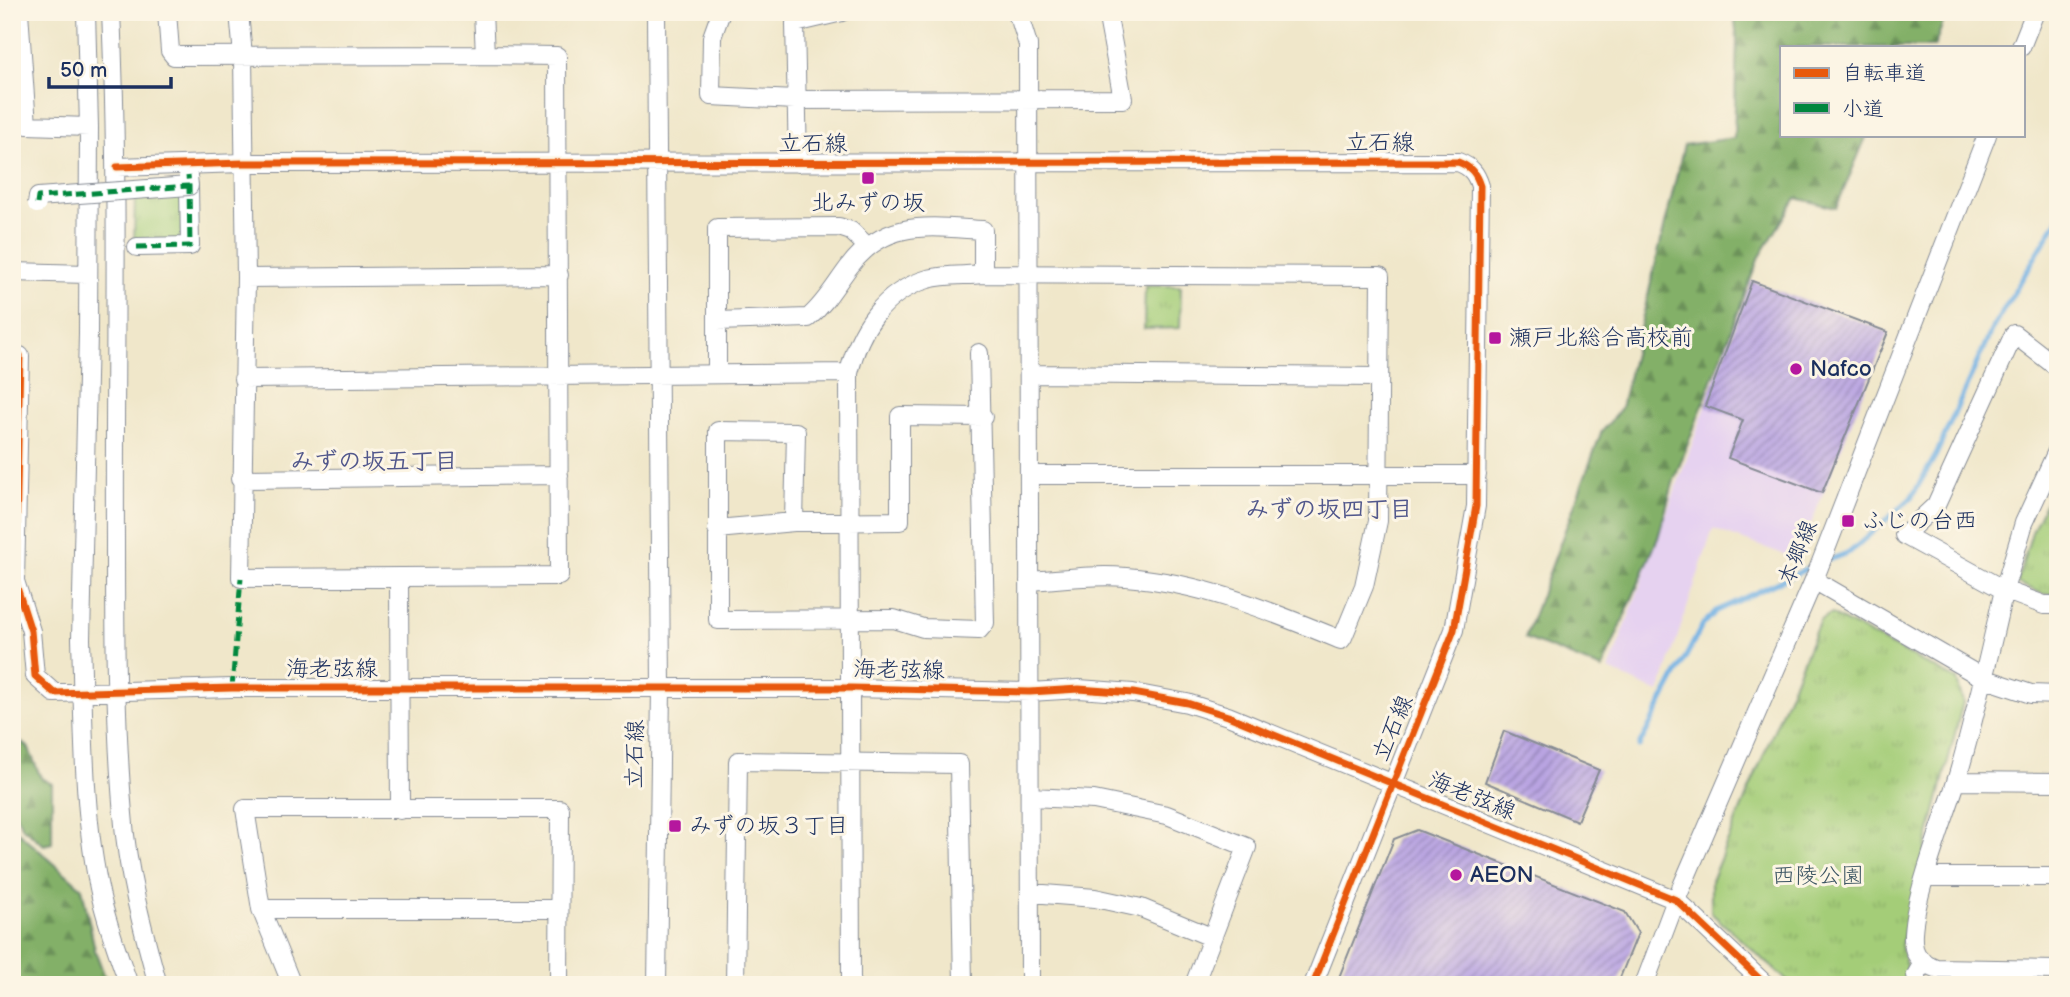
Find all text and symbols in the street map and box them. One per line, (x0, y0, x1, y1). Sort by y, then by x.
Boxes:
scale bar (49, 46, 172, 90)
legend (1780, 46, 2024, 136)
text: 50 m (60, 58, 107, 83)
text: 自転車道 (1842, 61, 1926, 86)
text: 小道 (1842, 97, 1884, 122)
street label: 立石線 (1346, 129, 1415, 157)
street label: 立石線 (779, 130, 848, 158)
marker: 北みずの坂 (860, 170, 876, 186)
place label: 北みずの坂 (811, 189, 925, 217)
place label: 瀬戸北総合高校前 (1509, 324, 1693, 352)
marker: 瀬戸北総合高校前 (1487, 330, 1503, 346)
place label: Nafco (1810, 355, 1872, 383)
marker: Nafco (1788, 361, 1804, 377)
district label: みずの坂五丁目 (290, 447, 458, 476)
district label: みずの坂四丁目 (1245, 495, 1413, 524)
place label: ふじの台西 (1862, 507, 1977, 535)
marker: ふじの台西 (1840, 513, 1856, 529)
street label: 本郷線 (1772, 516, 1824, 590)
street label: 海老弦線 (286, 655, 378, 683)
street label: 海老弦線 (853, 655, 945, 685)
street label: 立石線 (1367, 691, 1419, 765)
street label: 立石線 (620, 719, 650, 789)
street label: 海老弦線 (1424, 766, 1520, 826)
place label: みずの坂３丁目 (689, 812, 849, 840)
marker: みずの坂３丁目 (667, 818, 683, 834)
place label: AEON (1470, 861, 1534, 889)
park label: 西陵公園 (1772, 862, 1864, 890)
marker: AEON (1448, 867, 1464, 883)

